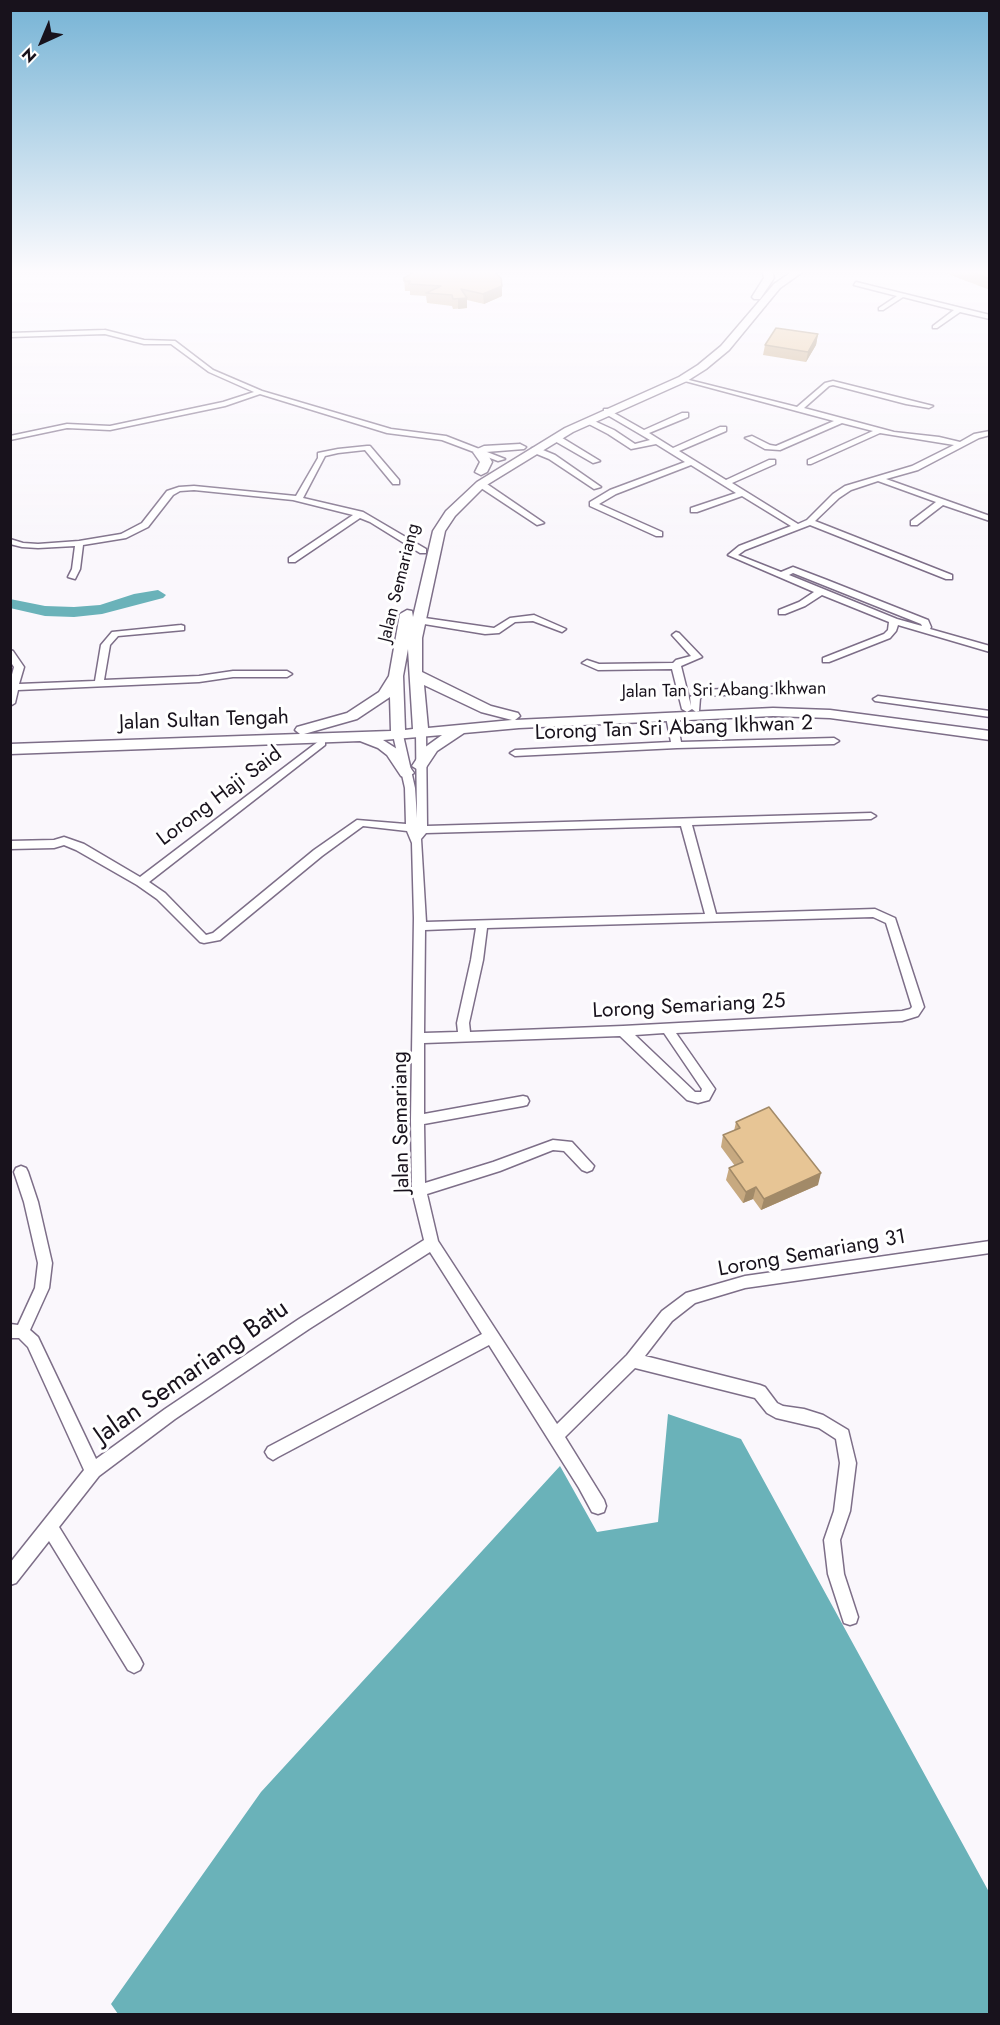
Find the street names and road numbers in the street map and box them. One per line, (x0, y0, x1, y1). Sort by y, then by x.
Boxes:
street label: Jalan Semariang (375, 521, 425, 645)
street label: Jalan Tan Sri Abang Ikhwan (621, 678, 827, 704)
street label: Jalan Sultan Tengah (119, 705, 289, 737)
street label: Lorong Tan Sri Abang Ikhwan 2 (534, 712, 814, 746)
street label: Lorong Haji Said (153, 742, 287, 852)
street label: Lorong Semariang 25 (592, 989, 786, 1025)
street label: Jalan Semariang (388, 1051, 416, 1193)
street label: Lorong Semariang 31 (716, 1225, 908, 1283)
street label: Jalan Semariang Batu (89, 1294, 295, 1452)

